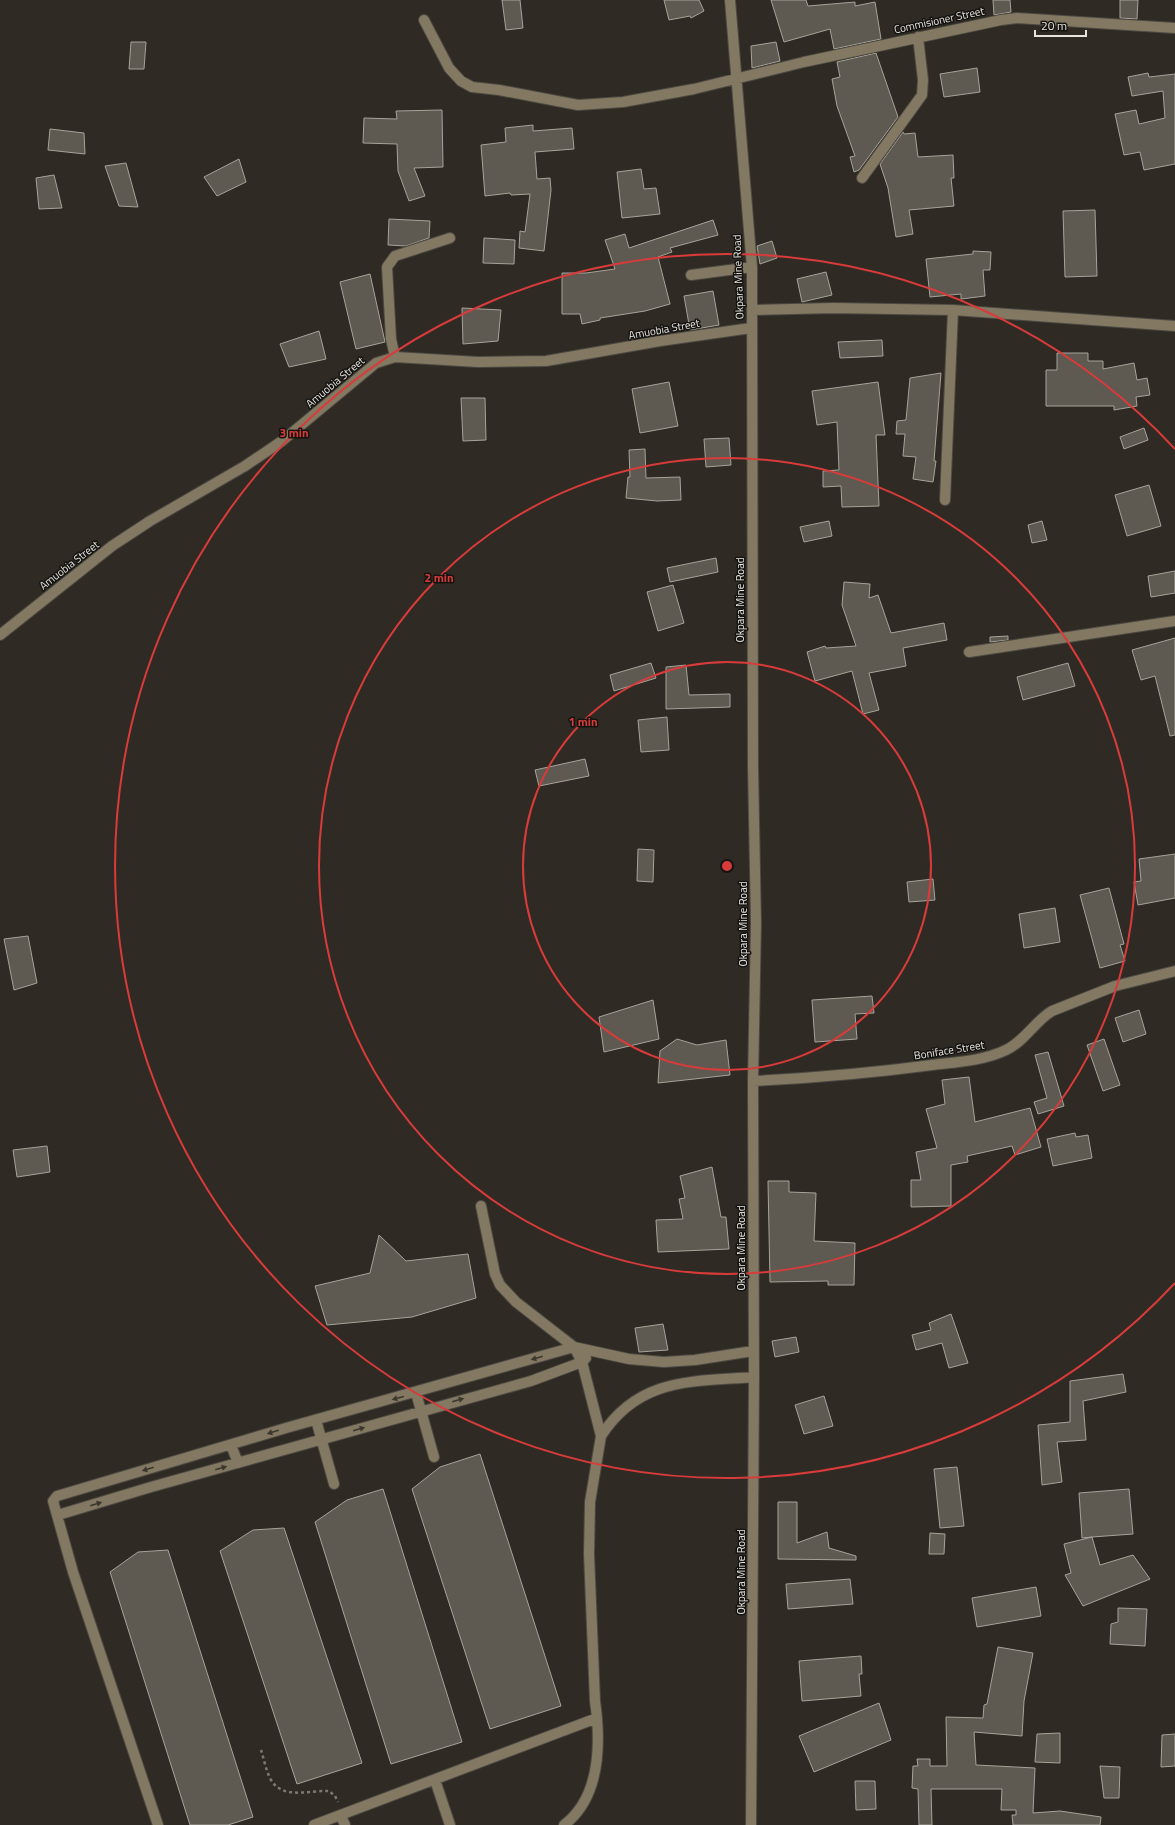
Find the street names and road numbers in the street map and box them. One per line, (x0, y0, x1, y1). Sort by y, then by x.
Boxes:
street label: Commisioner Street (892, 3, 986, 37)
street label: Okpara Mine Road (729, 234, 747, 320)
street label: Amuobia Street (627, 315, 701, 343)
street label: Amuobia Street (302, 353, 368, 411)
street label: Amuobia Street (36, 536, 102, 593)
street label: Okpara Mine Road (732, 557, 748, 642)
street label: Okpara Mine Road (735, 881, 751, 966)
street label: Boniface Street (913, 1037, 986, 1063)
street label: Okpara Mine Road (733, 1205, 749, 1290)
street label: Okpara Mine Road (733, 1529, 749, 1614)

